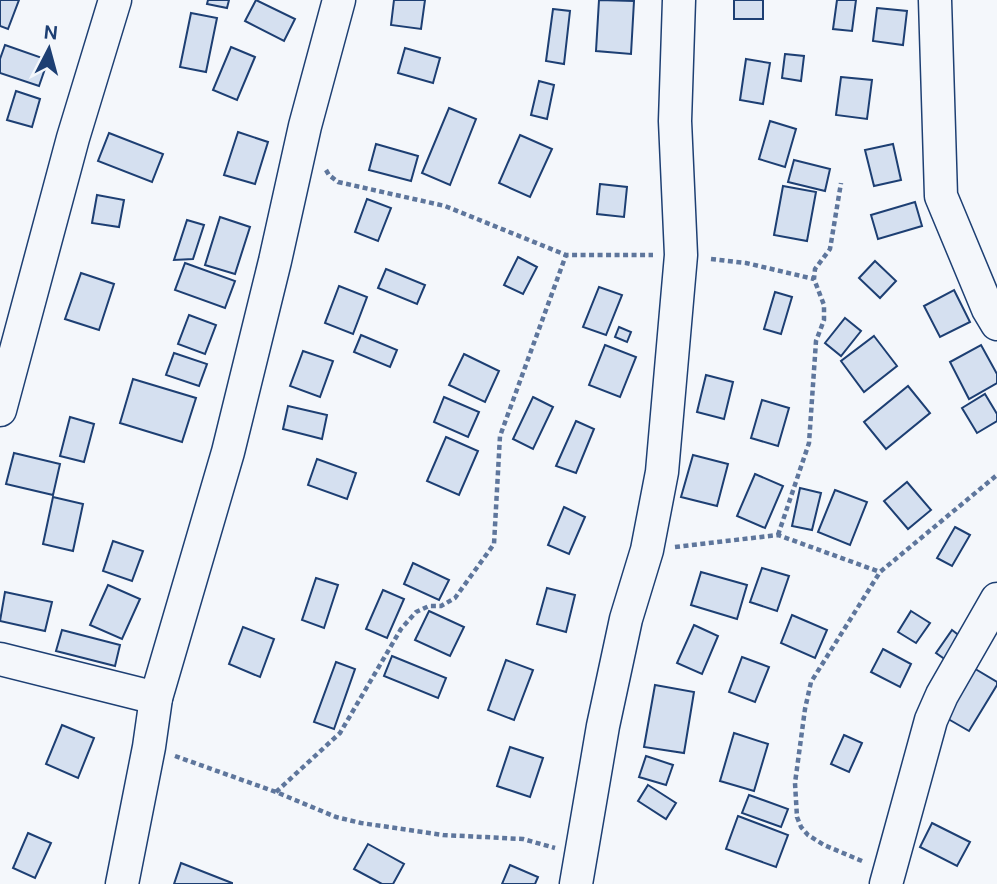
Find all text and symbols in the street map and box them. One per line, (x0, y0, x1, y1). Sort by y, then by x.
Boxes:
north arrow (14, 14, 84, 84)
text: N (43, 19, 59, 46)

